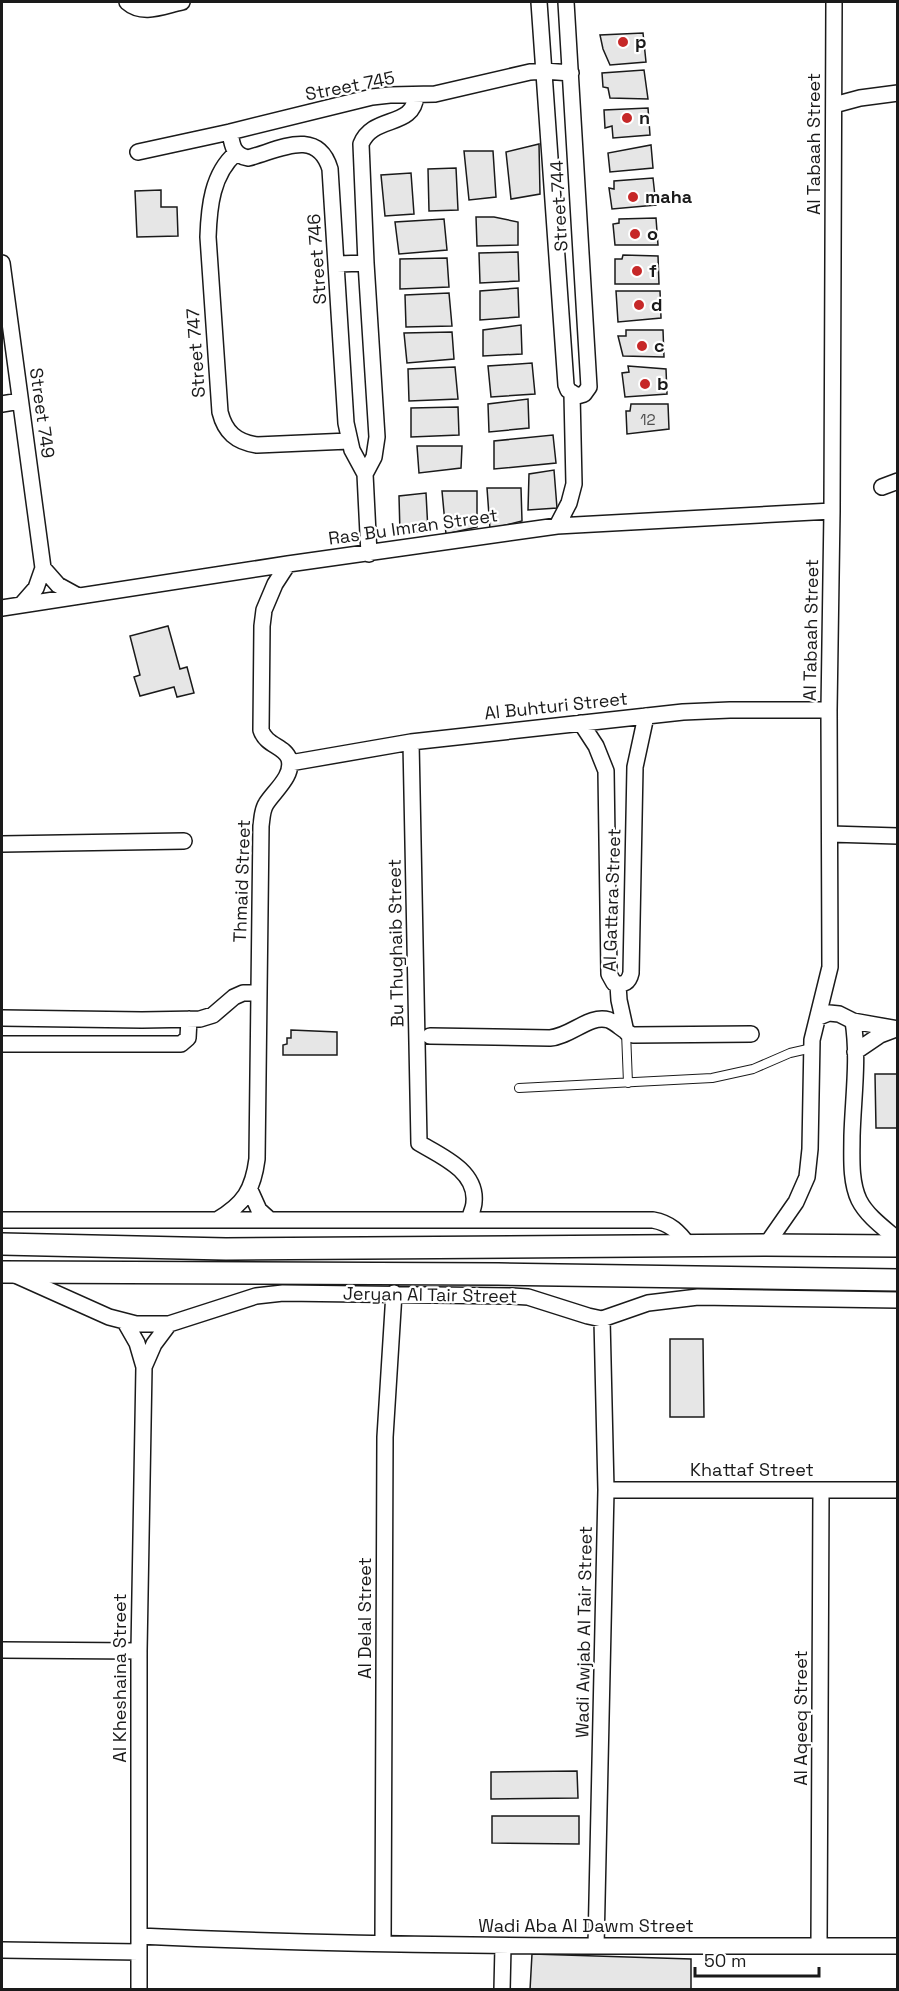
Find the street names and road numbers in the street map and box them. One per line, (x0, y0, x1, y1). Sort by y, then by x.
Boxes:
street label: Street 745 (303, 66, 397, 105)
street label: Al Tabaah Street (802, 73, 825, 215)
street label: Street 744 (545, 160, 572, 252)
street label: Street 746 (302, 213, 331, 305)
street label: Street 747 (181, 308, 210, 399)
street label: Street 749 (25, 366, 60, 460)
street label: Ras Bu Imran Street (327, 503, 499, 550)
street label: Al Tabaah Street (798, 559, 823, 701)
street label: Al Buhturi Street (483, 687, 629, 724)
street label: Thmaid Street (228, 819, 255, 943)
street label: Al Gattara Street (598, 828, 625, 972)
street label: Bu Thughaib Street (383, 859, 408, 1027)
street label: Jeryan Al Tair Street (343, 1281, 517, 1308)
street label: Khattaf Street (690, 1458, 814, 1481)
street label: Wadi Awjab Al Tair Street (570, 1526, 597, 1738)
street label: Al Delal Street (353, 1557, 376, 1679)
street label: Al Kheshaina Street (108, 1593, 131, 1763)
street label: Al Aqeeq Street (789, 1650, 812, 1786)
street label: Wadi Aba Al Dawm Street (478, 1914, 694, 1937)

